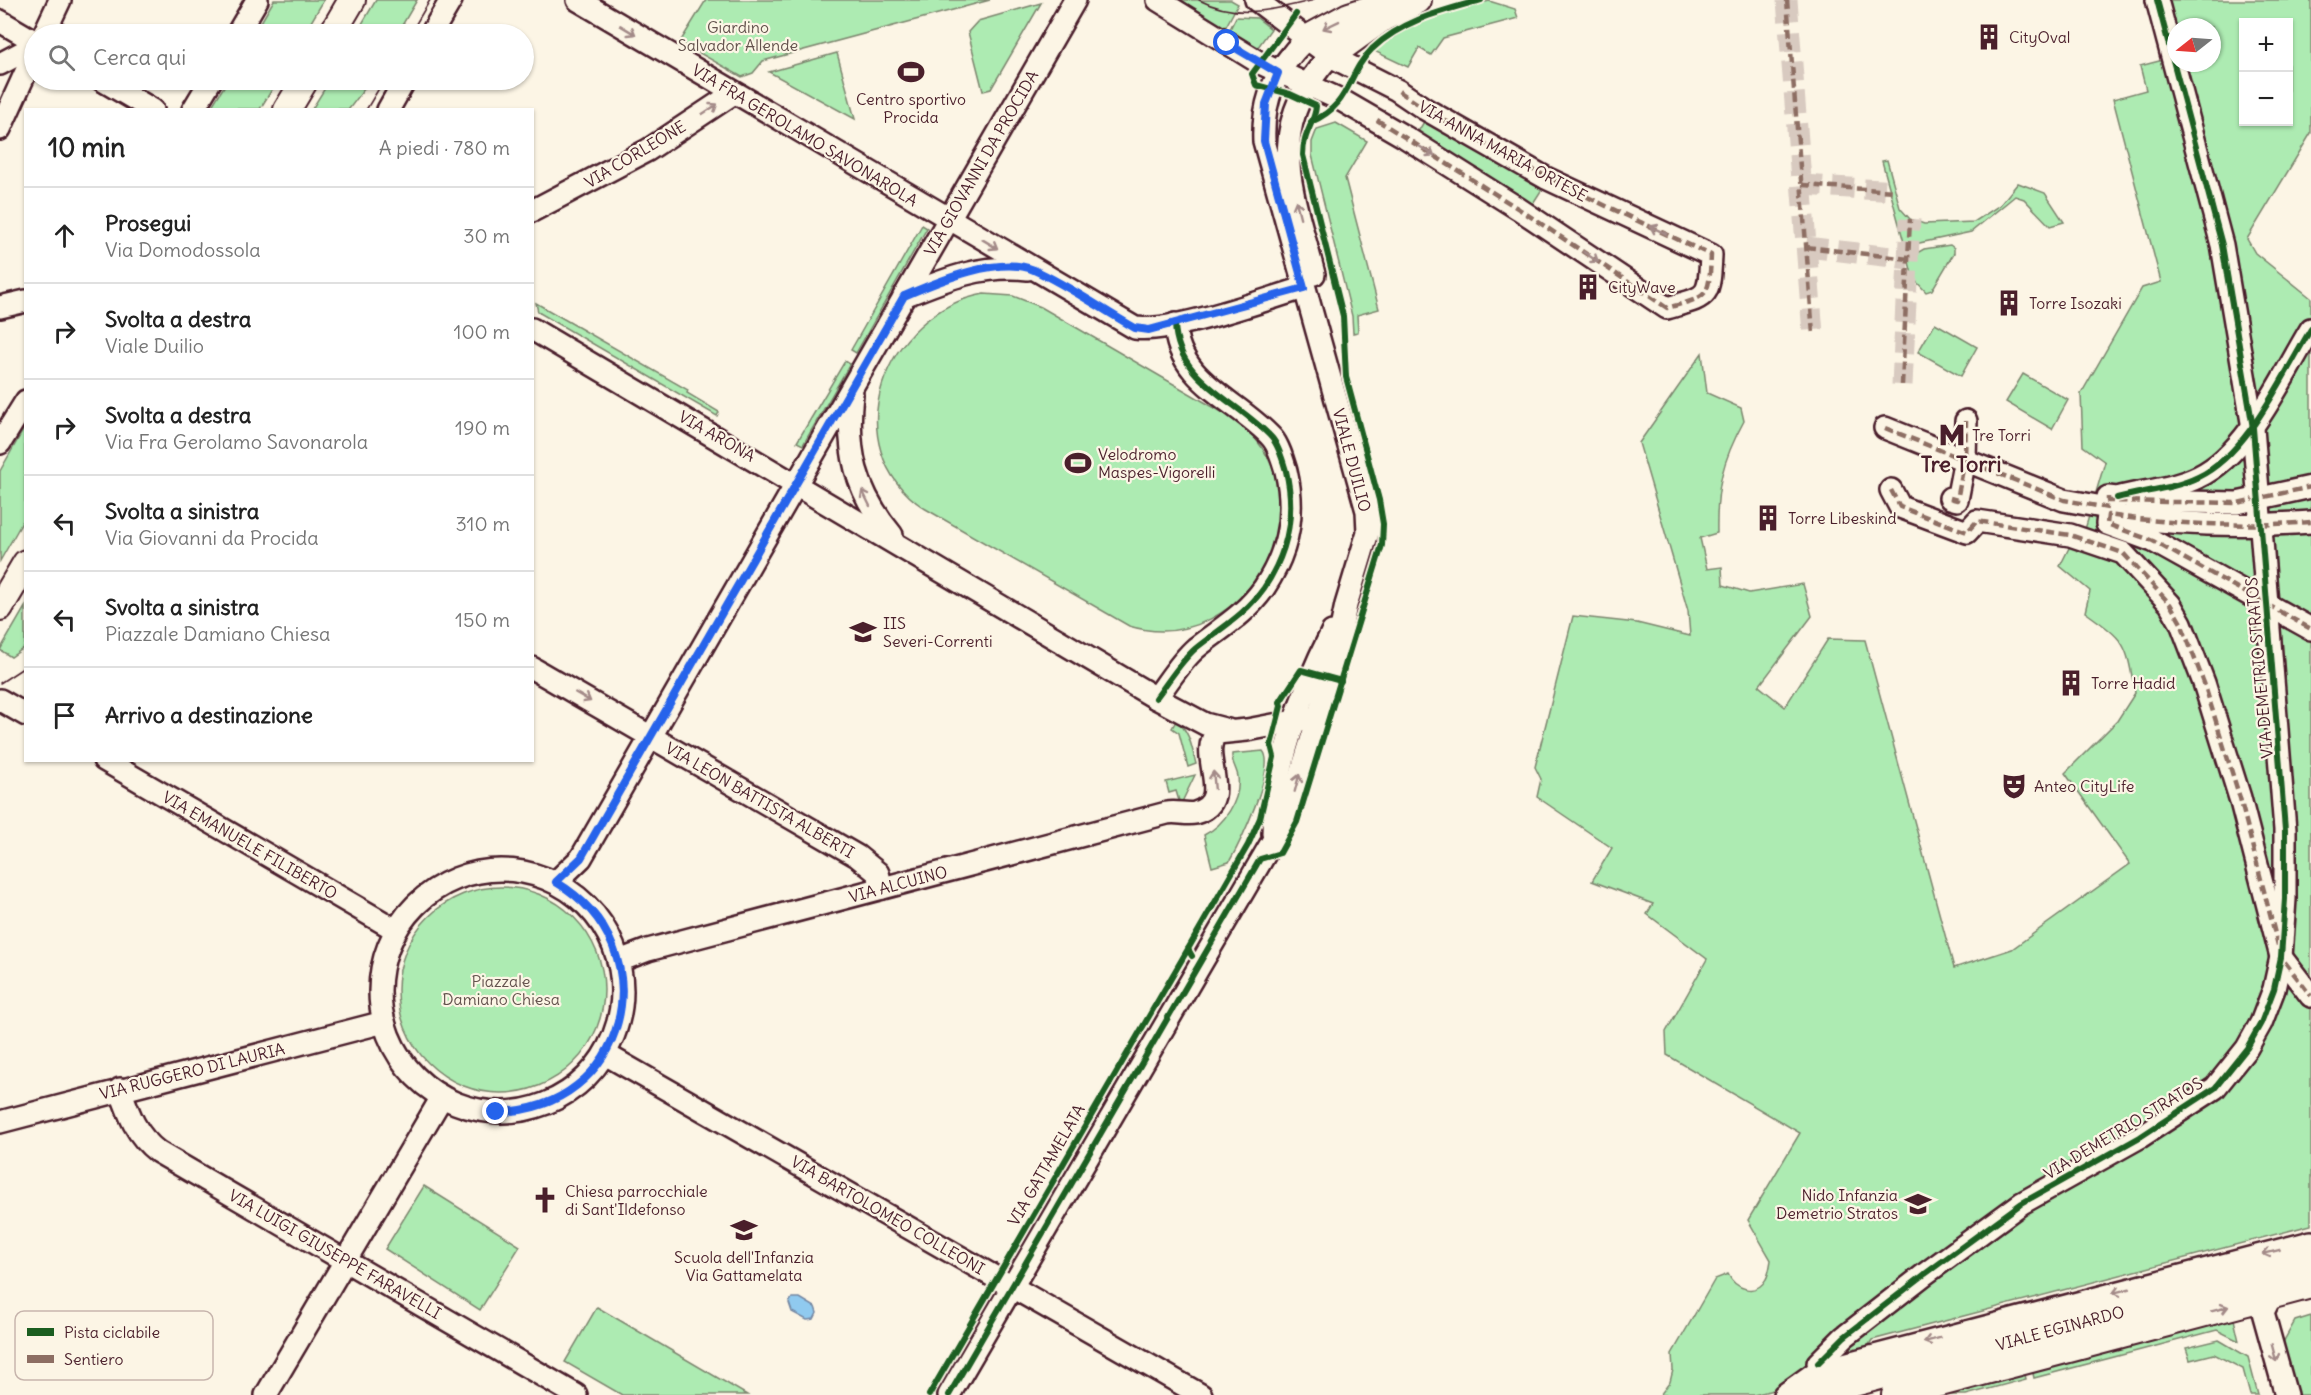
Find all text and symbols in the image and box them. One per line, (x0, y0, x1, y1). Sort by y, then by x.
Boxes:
park label: Giardino Salvador Allende (678, 17, 798, 55)
north arrow (2167, 18, 2221, 72)
map controls (2239, 18, 2293, 126)
button: + (2239, 18, 2293, 72)
one-way arrow (1322, 19, 1340, 31)
building icon: CityOval (1974, 22, 2004, 52)
search box (24, 24, 534, 90)
one-way arrow (619, 24, 636, 36)
place label: CityOval (2009, 27, 2070, 47)
route start (1213, 29, 1239, 55)
icon: search (45, 41, 78, 74)
text: Cerca qui (93, 43, 186, 71)
sports icon: Centro sportivo Procida (896, 57, 926, 87)
street label: VIA FRA GEROLAMO SAVONAROLA (689, 60, 921, 210)
street label: VIA GIOVANNI DA PROCIDA (920, 67, 1042, 259)
button: − (2239, 72, 2293, 126)
place label: Centro sportivo Procida (856, 89, 966, 127)
street label: VIA ANNA MARIA ORTESE (1415, 96, 1591, 206)
one-way arrow (702, 102, 719, 115)
street label: VIA CORLEONE (581, 116, 689, 192)
text: 10 min (48, 131, 125, 164)
text: A piedi · 780 m (379, 135, 510, 160)
one-way arrow (1418, 145, 1435, 157)
one-way arrow (1291, 200, 1303, 219)
text: Prosegui (105, 209, 191, 237)
icon: ahead (48, 219, 81, 252)
text: 30 m (463, 223, 510, 248)
one-way arrow (1650, 224, 1668, 236)
text: Via Domodossola (105, 237, 261, 262)
one-way arrow (981, 238, 998, 250)
one-way arrow (1582, 251, 1599, 263)
building icon: CityWave (1573, 272, 1603, 302)
place label: CityWave (1608, 277, 1676, 297)
building icon: Torre Isozaki (1994, 288, 2024, 318)
place label: Torre Isozaki (2029, 293, 2122, 313)
text: Svolta a destra (105, 305, 251, 333)
icon: right (48, 315, 81, 348)
text: 100 m (453, 319, 510, 344)
text: Viale Duilio (105, 333, 204, 358)
text: Svolta a destra (105, 401, 251, 429)
street label: VIA ARONA (675, 406, 759, 466)
street label: VIALE DUILIO (1329, 406, 1375, 514)
icon: right (48, 411, 81, 444)
text: 190 m (455, 415, 510, 440)
metro station icon: Tre Torri (1937, 420, 1967, 450)
place label: Tre Torri (1972, 425, 2031, 445)
text: Via Fra Gerolamo Savonarola (105, 429, 368, 454)
place label: Velodromo Maspes-Vigorelli (1098, 444, 1215, 482)
sports icon: Velodromo Maspes-Vigorelli (1063, 448, 1093, 478)
district label: Tre Torri (1921, 450, 2001, 478)
one-way arrow (860, 489, 872, 507)
text: Svolta a sinistra (105, 497, 259, 525)
building icon: Torre Libeskind (1753, 503, 1783, 533)
icon: left (48, 507, 81, 540)
place label: Torre Libeskind (1788, 508, 1897, 528)
text: 310 m (455, 511, 510, 536)
text: Via Giovanni da Procida (105, 525, 319, 550)
street label: VIA DEMETRIO STRATOS (2241, 576, 2277, 759)
text: Svolta a sinistra (105, 593, 259, 621)
icon: left (48, 603, 81, 636)
text: 150 m (455, 607, 510, 632)
place label: IIS Severi-Correnti (883, 613, 993, 651)
school or university icon: IIS Severi-Correnti (848, 617, 878, 647)
text: Piazzale Damiano Chiesa (105, 621, 330, 646)
building icon: Torre Hadid (2056, 668, 2086, 698)
place label: Torre Hadid (2091, 673, 2175, 693)
one-way arrow (574, 692, 591, 704)
icon: arrive (48, 699, 81, 732)
text: Arrivo a destinazione (105, 701, 313, 729)
street label: VIA LEON BATTISTA ALBERTI (662, 738, 858, 862)
one-way arrow (1209, 771, 1220, 791)
theatre icon: Anteo CityLife (1999, 771, 2029, 801)
one-way arrow (1291, 774, 1303, 793)
place label: Anteo CityLife (2034, 776, 2134, 796)
street label: VIA EMANUELE FILIBERTO (159, 787, 341, 903)
street label: VIA ALCUINO (846, 861, 950, 907)
park label: Piazzale Damiano Chiesa (442, 971, 560, 1009)
street label: VIA RUGGERO DI LAURIA (97, 1038, 287, 1104)
street label: VIA DEMETRIO STRATOS (2040, 1073, 2206, 1183)
route end (482, 1098, 508, 1124)
street label: VIA GATTAMELATA (1003, 1101, 1089, 1229)
street label: VIA BARTOLOMEO COLLEONI (788, 1151, 988, 1279)
place label: Chiesa parrocchiale di Sant'Ildefonso (565, 1181, 708, 1219)
street label: VIA LUIGI GIUSEPPE FARAVELLI (225, 1185, 445, 1323)
church icon: Chiesa parrocchiale di Sant'Ildefonso (530, 1185, 560, 1215)
place label: Nido Infanzia Demetrio Stratos (1776, 1185, 1898, 1223)
school or university icon: Nido Infanzia Demetrio Stratos (1903, 1189, 1933, 1219)
school or university icon: Scuola dell'Infanzia Via Gattamelata (729, 1215, 759, 1245)
one-way arrow (2262, 1246, 2281, 1258)
place label: Scuola dell'Infanzia Via Gattamelata (674, 1247, 814, 1285)
one-way arrow (2112, 1286, 2131, 1297)
street label: VIALE EGINARDO (1994, 1301, 2126, 1355)
one-way arrow (2210, 1303, 2229, 1315)
legend (15, 1311, 213, 1380)
text: Pista ciclabile (64, 1322, 160, 1342)
one-way arrow (1923, 1335, 1942, 1347)
one-way arrow (2269, 1343, 2281, 1362)
text: Sentiero (64, 1349, 124, 1369)

